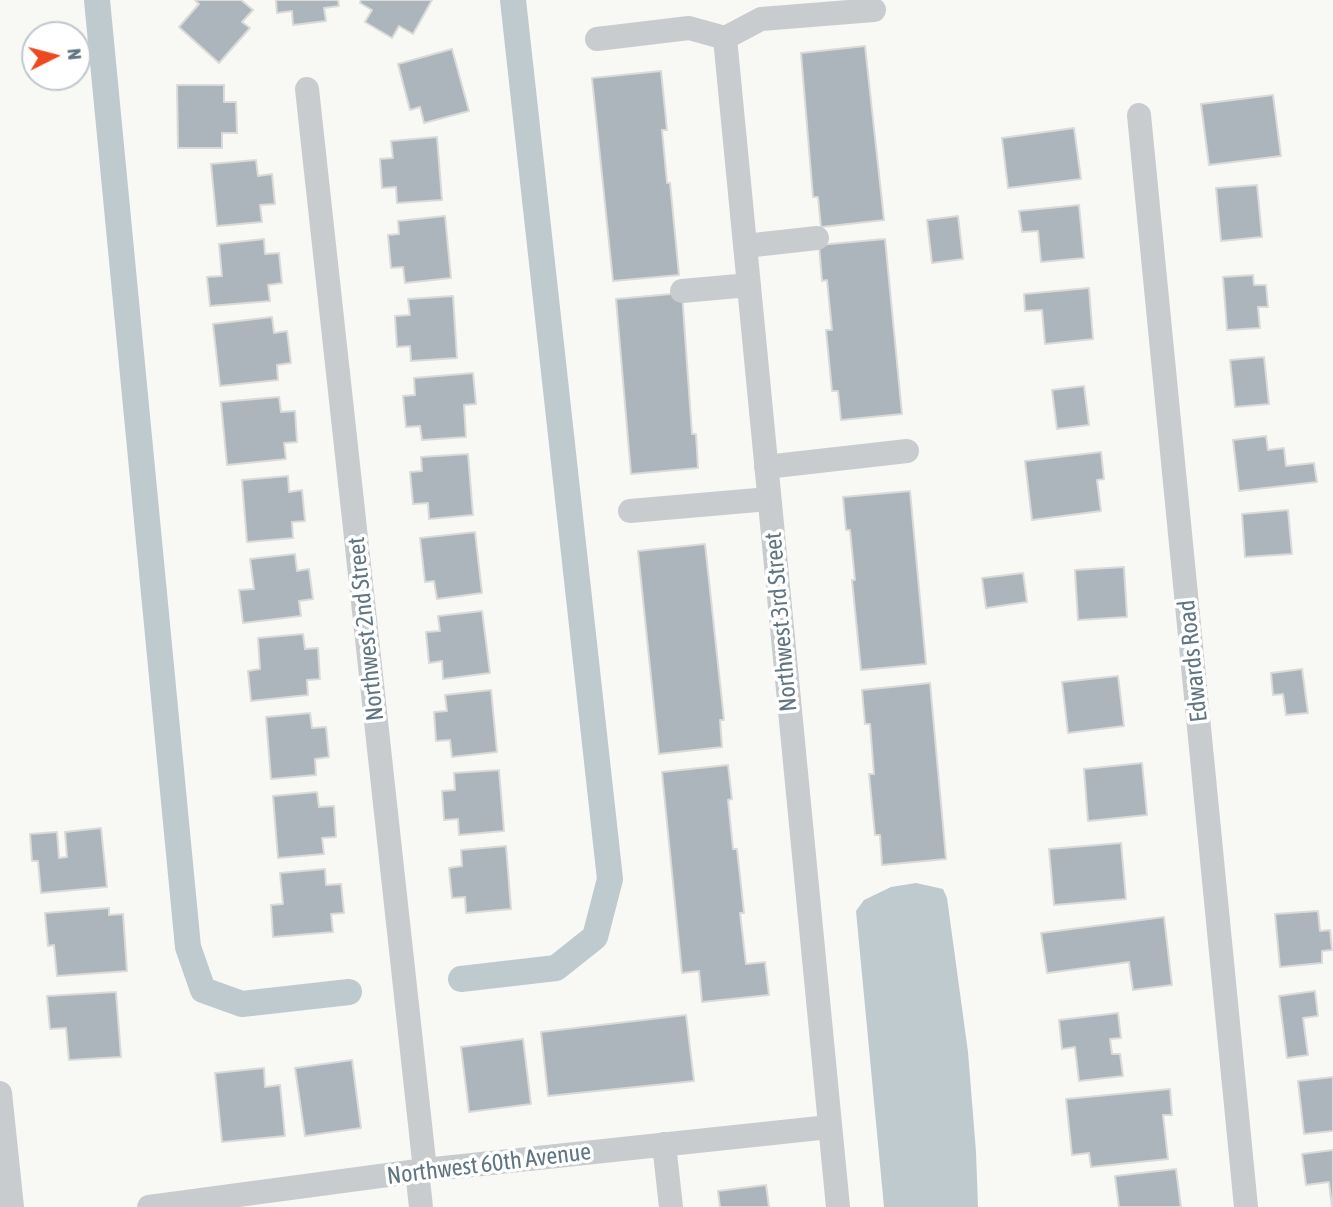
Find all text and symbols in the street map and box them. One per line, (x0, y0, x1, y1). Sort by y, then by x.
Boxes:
north arrow (21, 21, 91, 91)
text: N (63, 47, 86, 61)
street label: Northwest 3rd Street (759, 531, 803, 713)
street label: Northwest 2nd Street (342, 536, 390, 722)
street label: Edwards Road (1172, 598, 1214, 724)
street label: Northwest 60th Avenue (385, 1137, 593, 1191)

